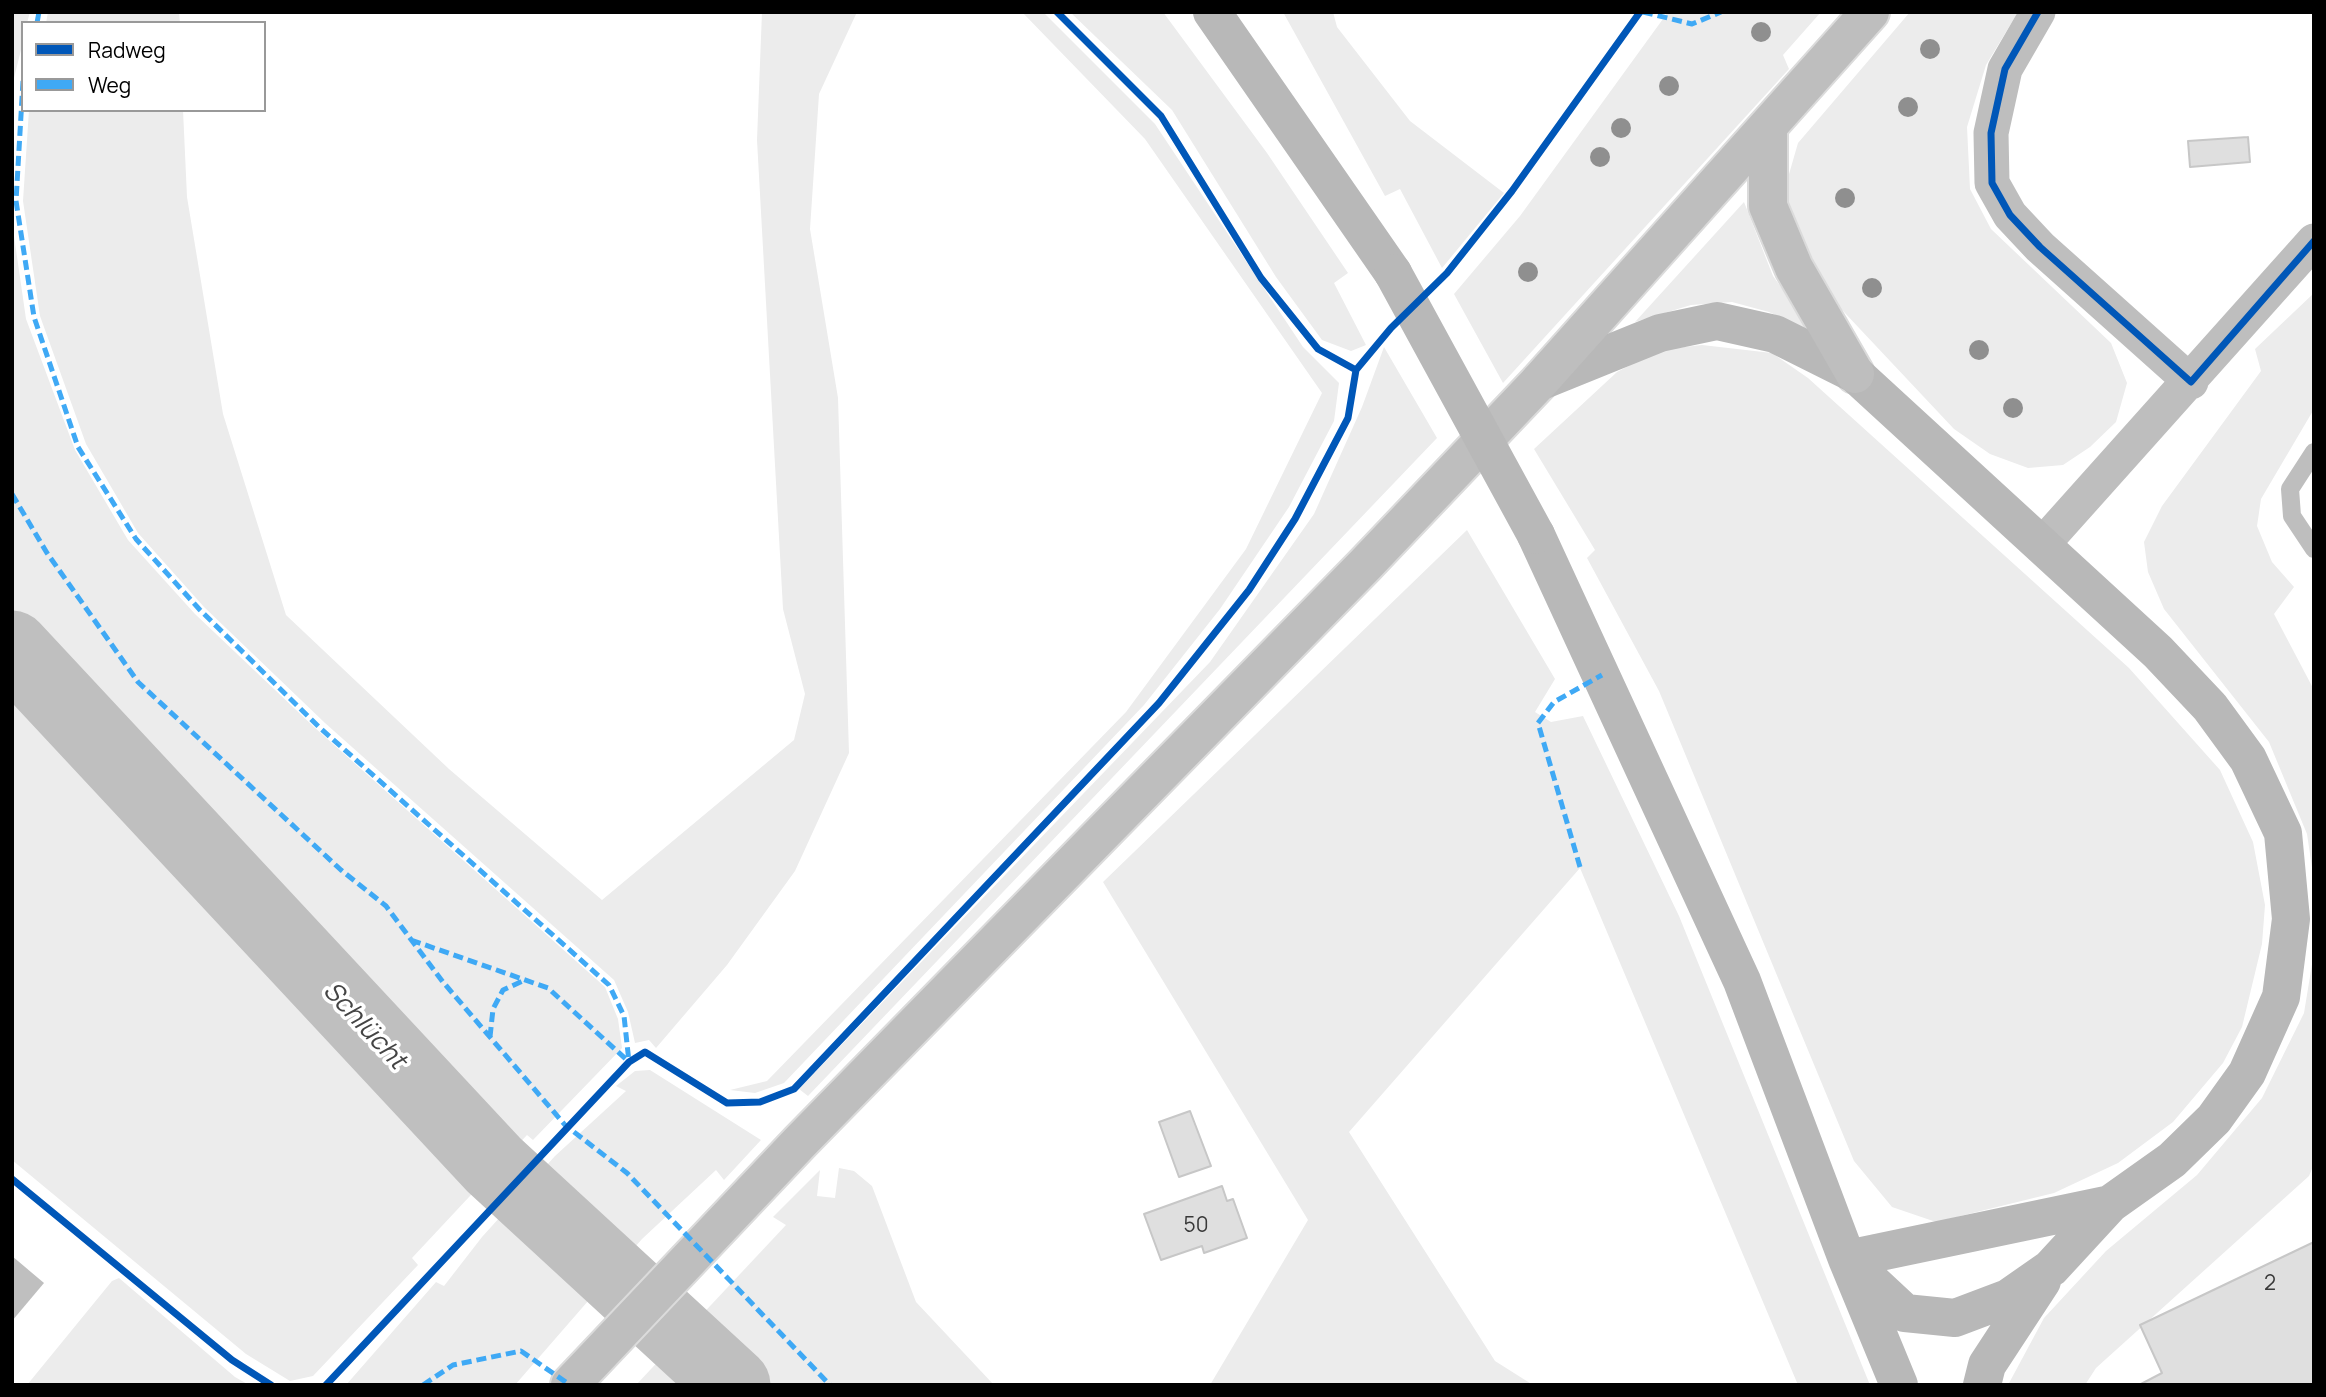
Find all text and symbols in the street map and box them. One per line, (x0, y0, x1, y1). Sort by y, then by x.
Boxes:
legend (21, 21, 266, 112)
text: Radweg (88, 36, 166, 64)
text: Weg (88, 71, 131, 99)
water label: Schlücht (316, 976, 412, 1076)
house number: 50 (1184, 1213, 1208, 1239)
house number: 2 (2264, 1271, 2276, 1297)

